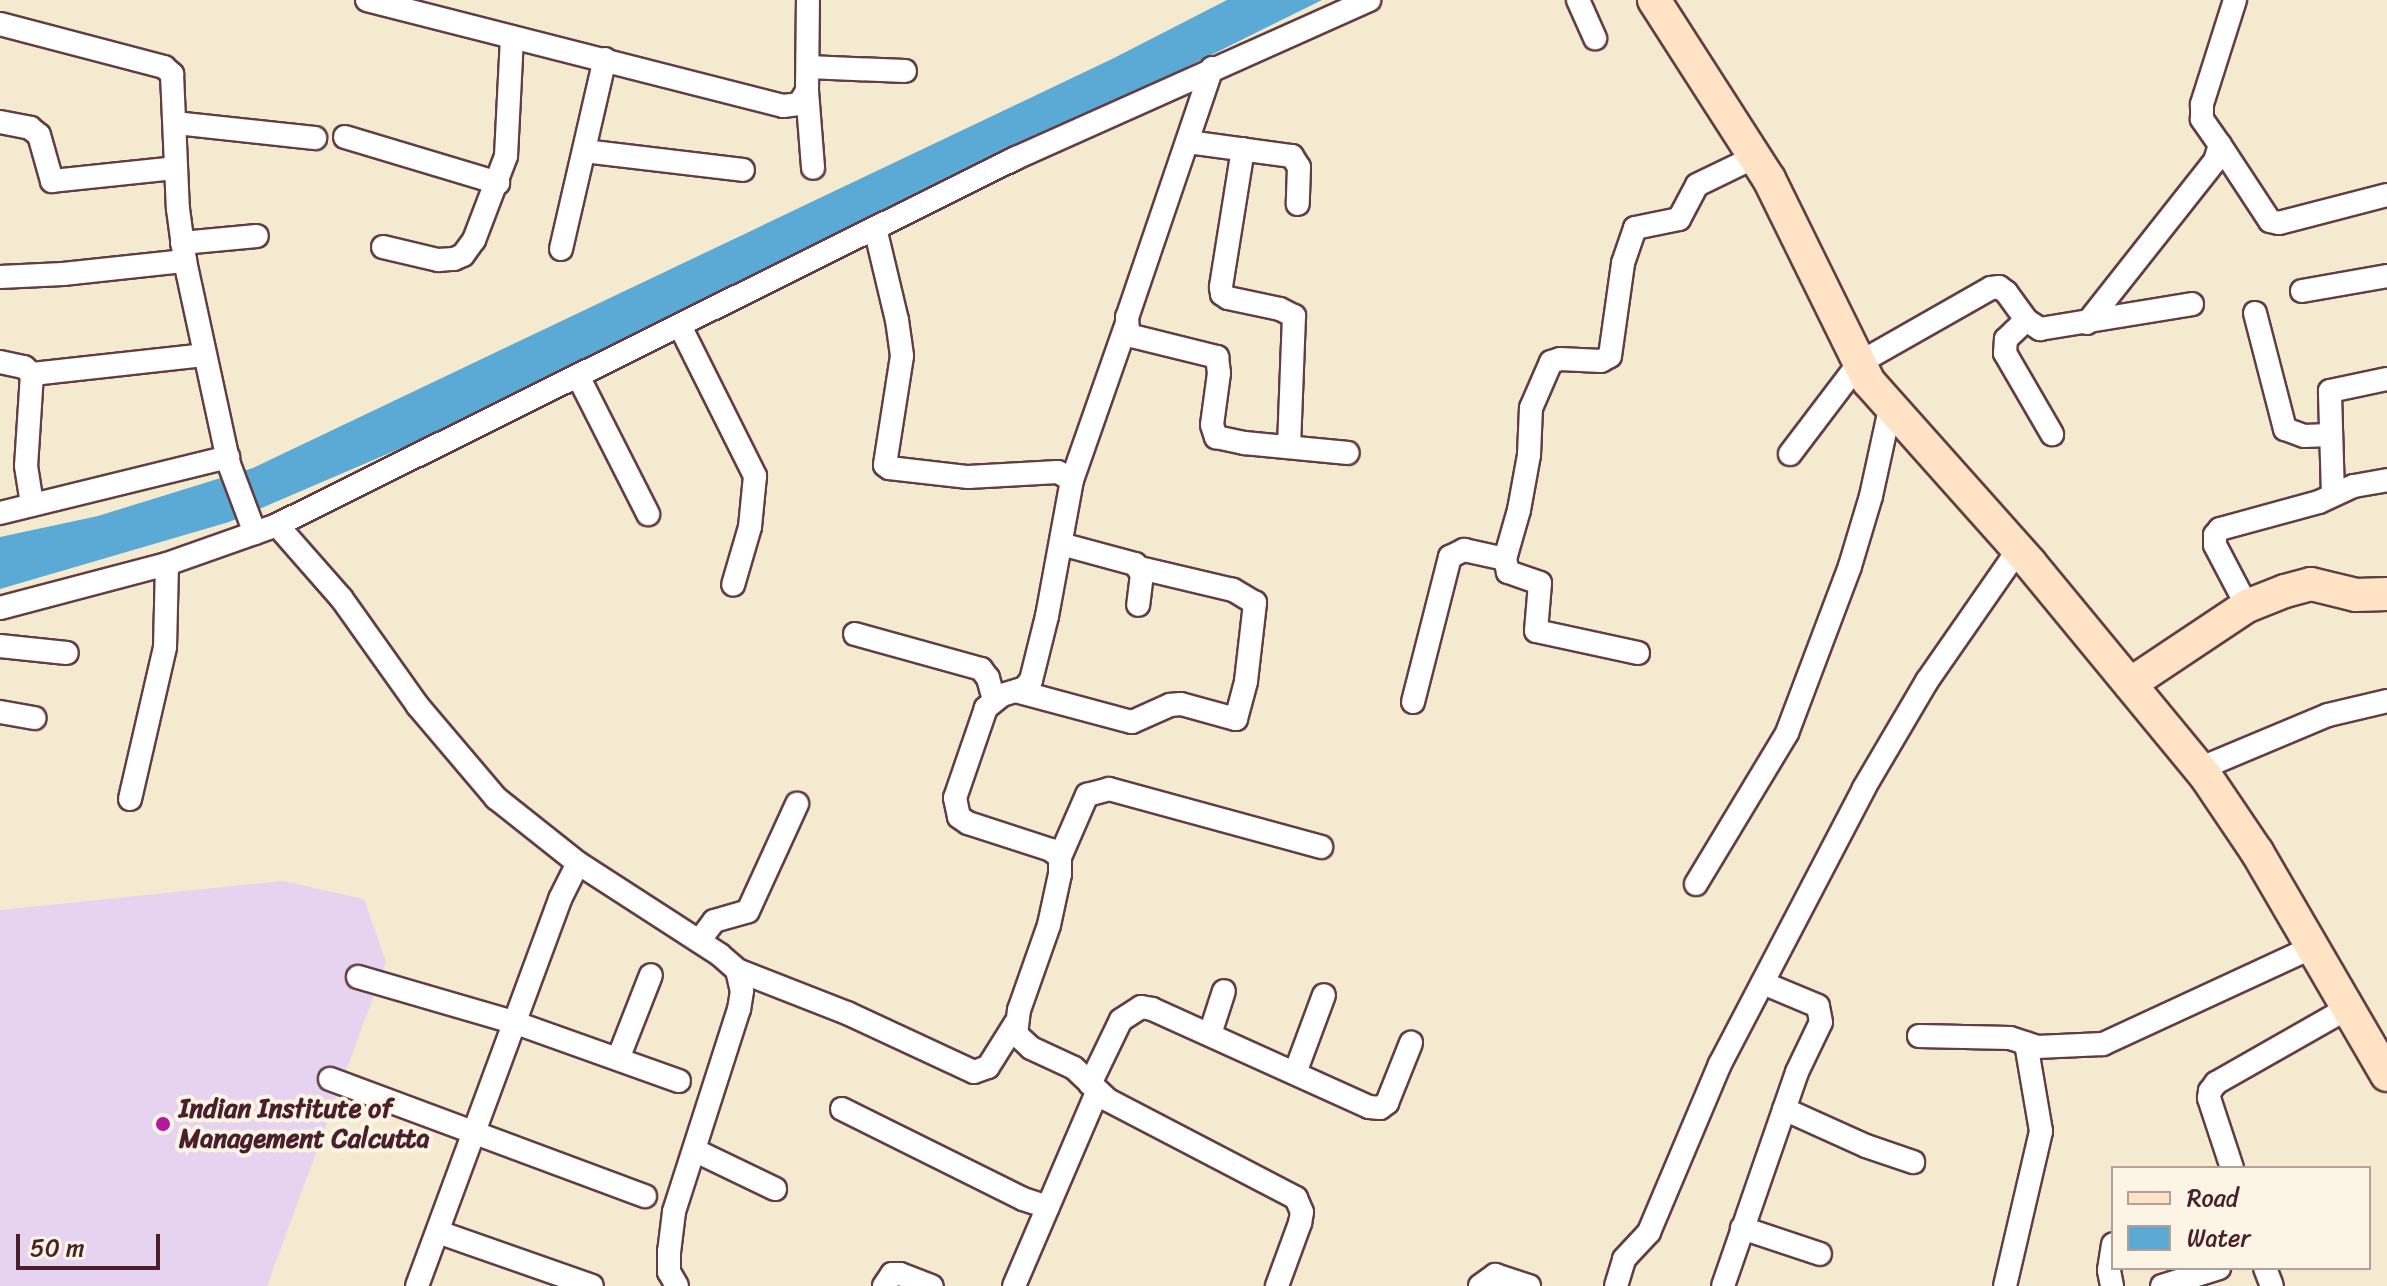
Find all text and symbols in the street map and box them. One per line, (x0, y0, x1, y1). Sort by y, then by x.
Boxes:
place label: Indian Institute of Management Calcutta (179, 1093, 430, 1154)
marker: Indian Institute of Management Calcutta (154, 1115, 172, 1133)
legend (2111, 1166, 2371, 1270)
text: Road (2187, 1177, 2238, 1219)
text: Water (2187, 1217, 2250, 1259)
scale bar (20, 1218, 164, 1268)
text: 50 m (30, 1227, 85, 1269)

